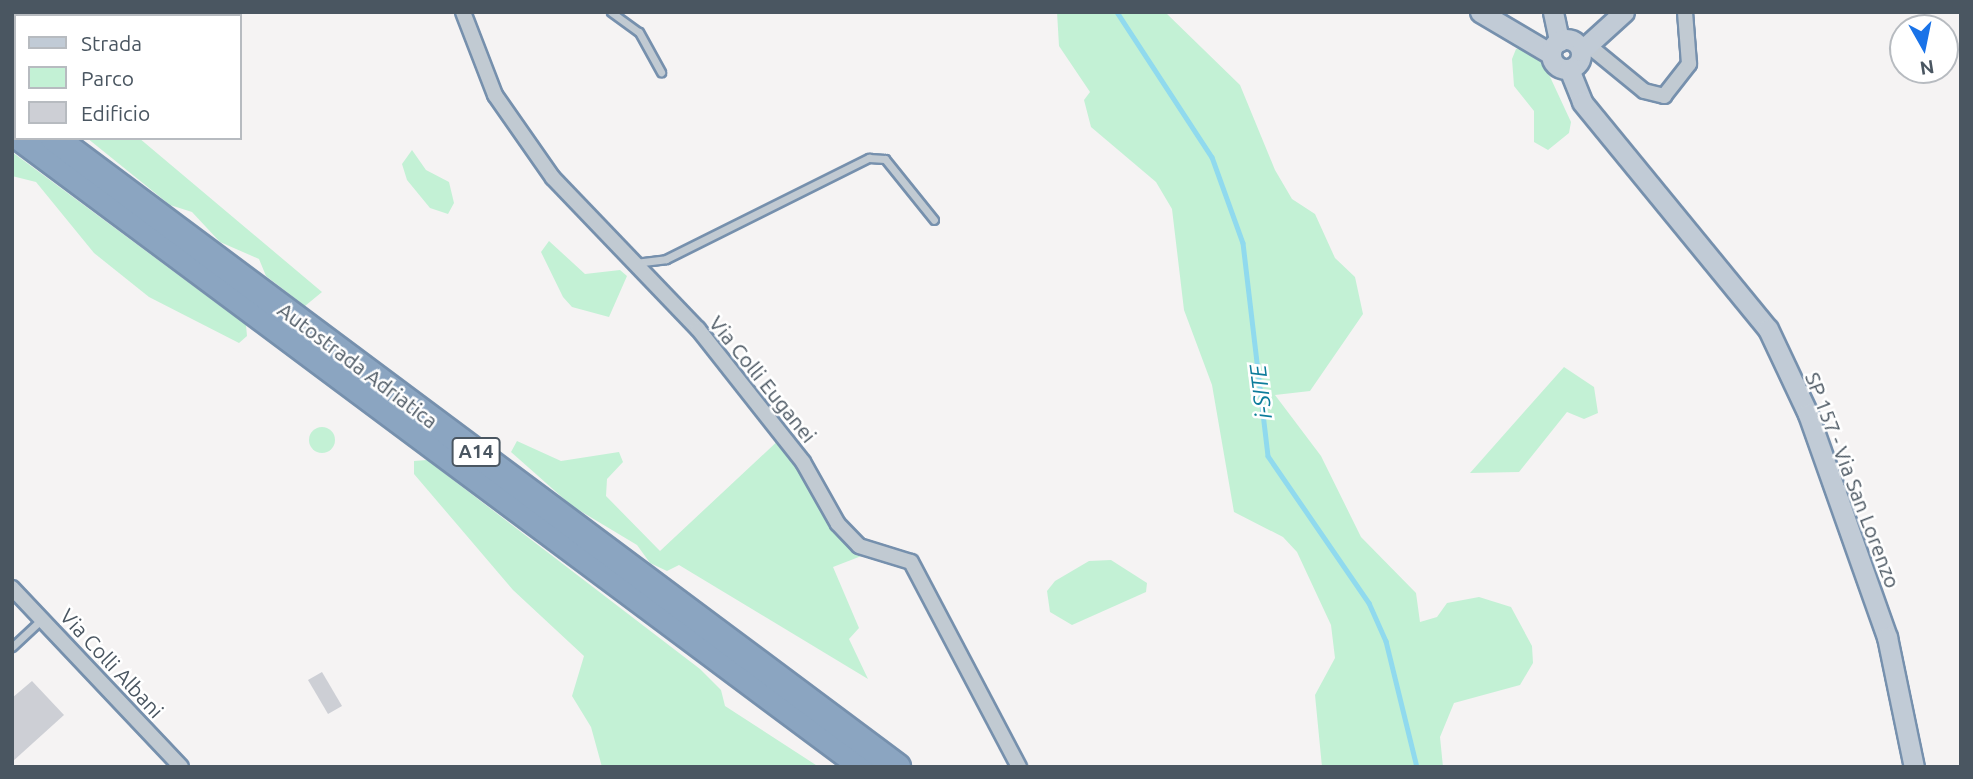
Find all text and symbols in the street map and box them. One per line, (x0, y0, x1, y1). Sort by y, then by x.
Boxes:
legend (14, 14, 242, 140)
north arrow (1889, 14, 1959, 84)
text: Strada (81, 31, 142, 55)
text: N (1918, 56, 1936, 80)
text: Parco (81, 66, 134, 90)
text: Edificio (81, 101, 150, 125)
street label: Autostrada Adriatica (273, 297, 443, 433)
street label: Via Colli Euganei (704, 310, 822, 448)
water label: i-SITE (1244, 363, 1278, 421)
street label: SP 157 - Via San Lorenzo (1800, 369, 1906, 591)
road number: A14 (452, 436, 500, 467)
street label: Via Colli Albani (55, 603, 169, 723)

